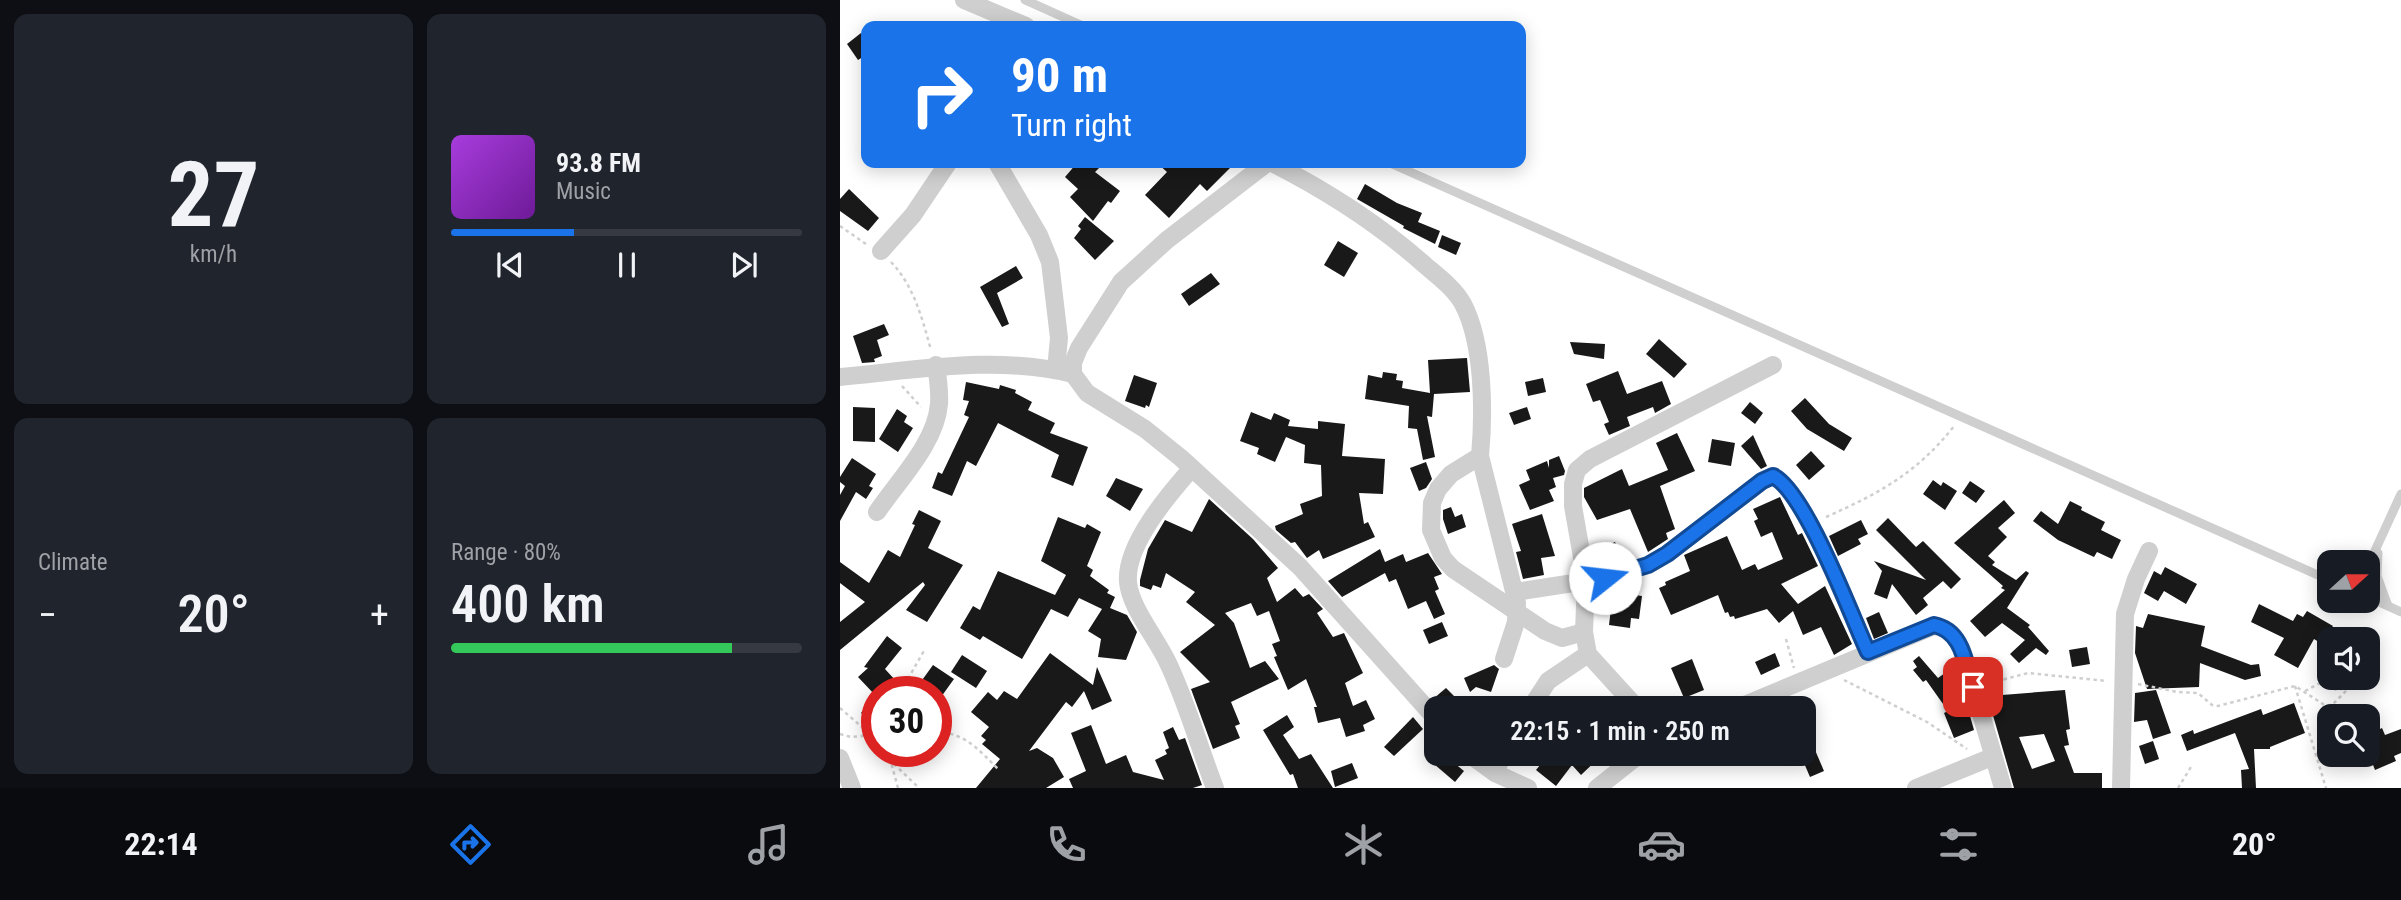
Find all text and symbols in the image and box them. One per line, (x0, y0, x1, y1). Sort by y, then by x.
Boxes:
text: 90 m (1011, 47, 1108, 104)
icon: right (896, 49, 987, 140)
text: Turn right (1011, 106, 1132, 144)
text: 27 (168, 142, 259, 248)
text: 93.8 FM (556, 148, 641, 178)
text: Music (556, 178, 611, 205)
text: km/h (190, 241, 237, 268)
icon: previous (491, 246, 529, 284)
icon: pause (608, 246, 646, 284)
icon: next (725, 246, 763, 284)
text: Range · 80% (451, 539, 561, 566)
position arrow (1568, 541, 1642, 615)
text: Climate (38, 549, 108, 576)
north arrow (2317, 550, 2380, 612)
map controls (2317, 550, 2380, 767)
text: 400 km (451, 574, 605, 635)
text: 20° (177, 584, 250, 645)
text: − (38, 593, 57, 637)
text: + (370, 593, 389, 637)
button: sound (2317, 627, 2380, 690)
pin (1943, 657, 2003, 717)
icon: arrive (1954, 668, 1992, 706)
speed limit sign: 30 (861, 676, 952, 767)
button: search (2317, 704, 2380, 767)
text: 22:15 · 1 min · 250 m (1510, 716, 1730, 746)
icon: directions (446, 820, 495, 869)
icon: music (744, 820, 793, 869)
icon: phone (1042, 820, 1091, 869)
icon: climate (1339, 820, 1388, 869)
icon: car (1637, 820, 1686, 869)
icon: filters (1934, 820, 1983, 869)
text: 22:14 (124, 825, 198, 863)
text: 20° (2232, 825, 2277, 863)

